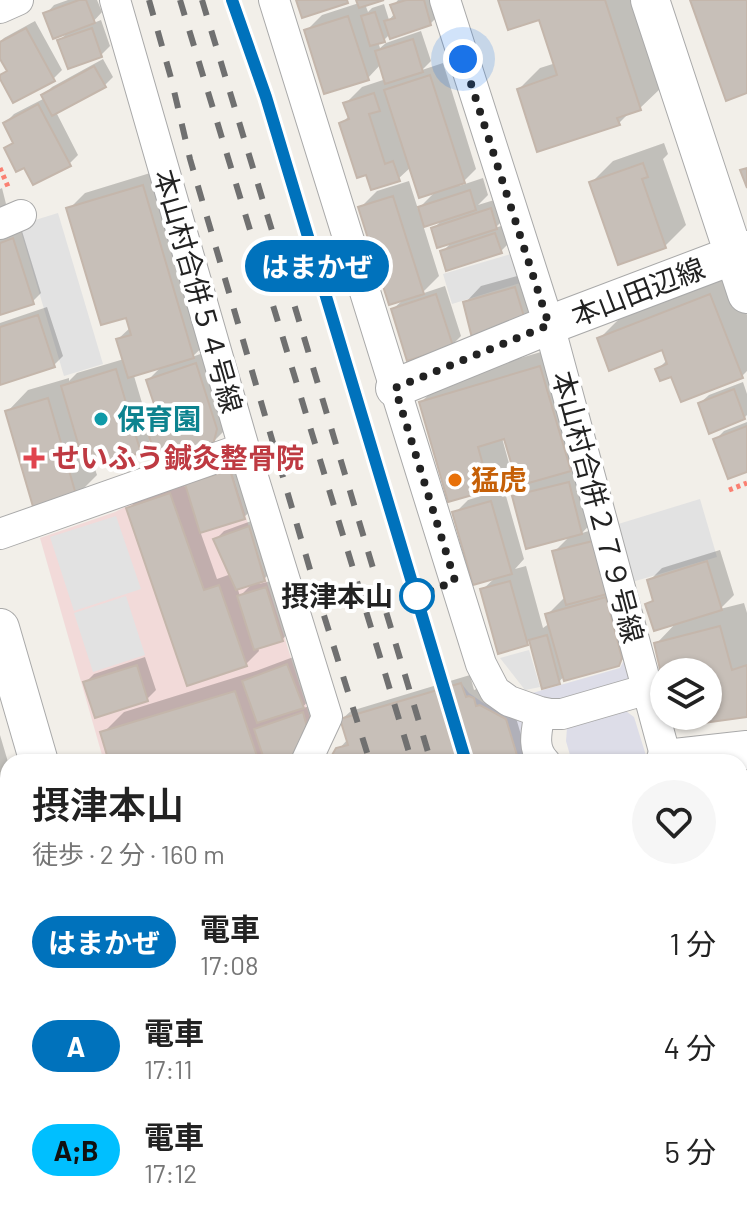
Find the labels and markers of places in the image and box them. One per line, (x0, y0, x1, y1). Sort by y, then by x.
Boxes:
place label: 保育園 (117, 401, 201, 435)
marker: 保育園 (92, 410, 110, 428)
place label: せいふう鍼灸整骨院 (52, 440, 304, 474)
marker: せいふう鍼灸整骨院 (23, 447, 45, 469)
place label: 猛虎 (471, 462, 527, 496)
marker: 猛虎 (446, 471, 464, 489)
place label: 摂津本山 (281, 578, 393, 612)
marker: 摂津本山 (400, 579, 434, 613)

